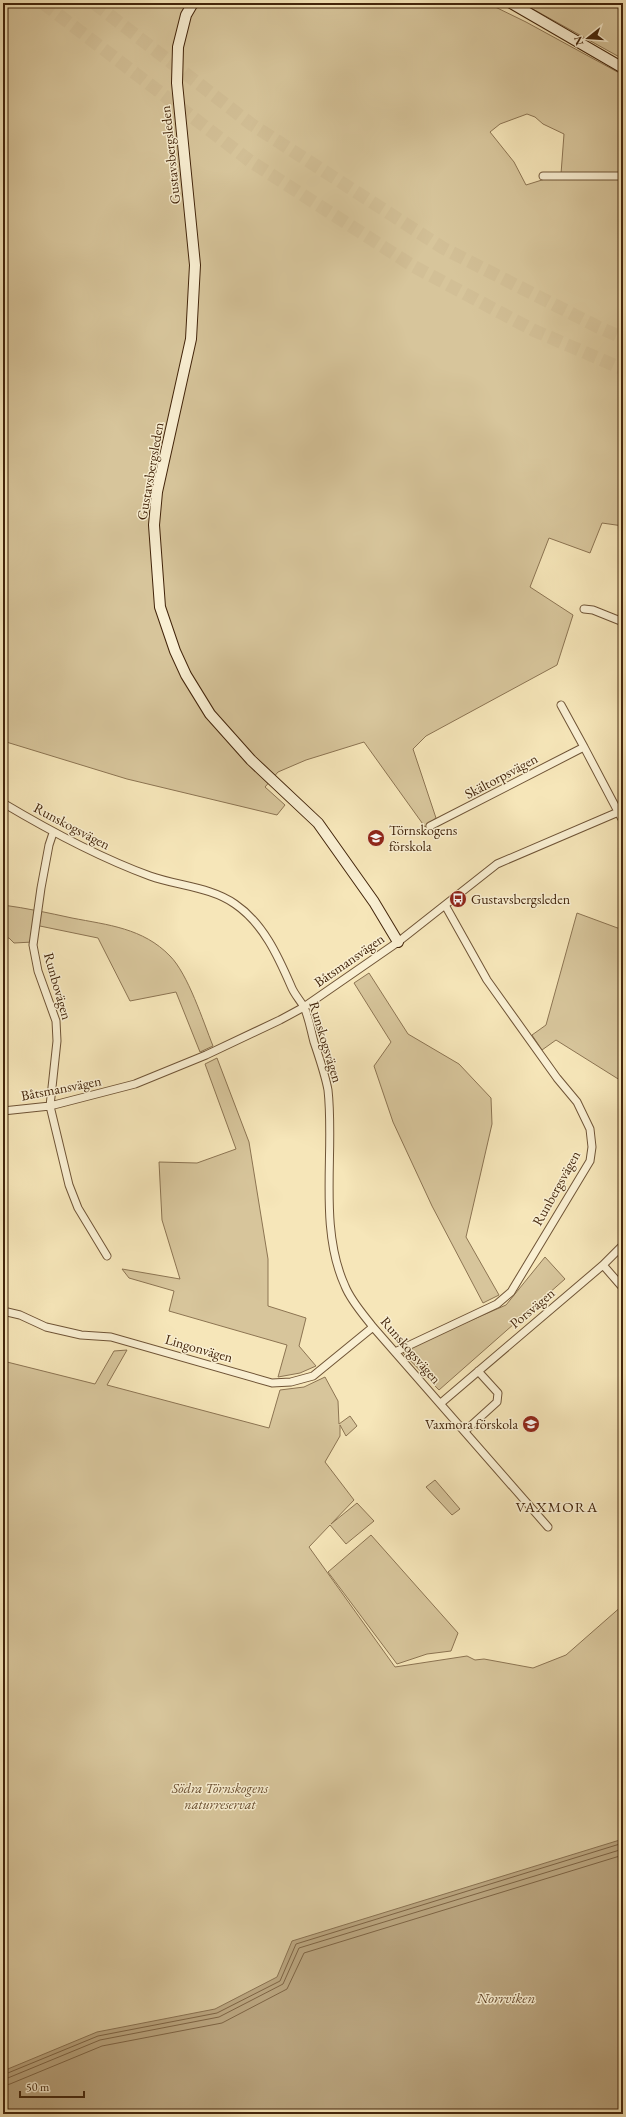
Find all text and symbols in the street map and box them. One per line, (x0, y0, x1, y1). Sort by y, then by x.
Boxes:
north arrow (568, 18, 608, 58)
text: N (570, 35, 586, 47)
street label: Gustavsbergsleden (156, 104, 184, 205)
street label: Gustavsbergsleden (133, 420, 168, 521)
street label: Skältorpsvägen (461, 749, 541, 803)
street label: Runskogsvägen (31, 798, 114, 854)
place label: Törnskogens förskola (389, 821, 458, 855)
school or university icon: Törnskogens förskola (366, 828, 386, 848)
bus stop icon: Gustavsbergsleden (448, 889, 468, 909)
place label: Gustavsbergsleden (471, 890, 571, 908)
street label: Båtsmansvägen (310, 929, 388, 991)
street label: Runbovägen (40, 950, 76, 1022)
street label: Runskogsvägen (305, 999, 347, 1085)
street label: Båtsmansvägen (19, 1071, 103, 1105)
street label: Runbergsvägen (528, 1147, 584, 1229)
street label: Porsvägen (506, 1283, 559, 1332)
street label: Runskogsvägen (377, 1312, 446, 1388)
street label: Lingonvägen (163, 1330, 235, 1366)
school or university icon: Vaxmora förskola (521, 1414, 541, 1434)
place label: Vaxmora förskola (425, 1415, 518, 1433)
district label: VAXMORA (516, 1497, 598, 1516)
park label: Södra Törnskogens naturreservat (171, 1779, 268, 1813)
water label: Norrviken (476, 1988, 535, 2007)
scale bar (20, 2073, 84, 2099)
text: 50 m (26, 2079, 50, 2095)

